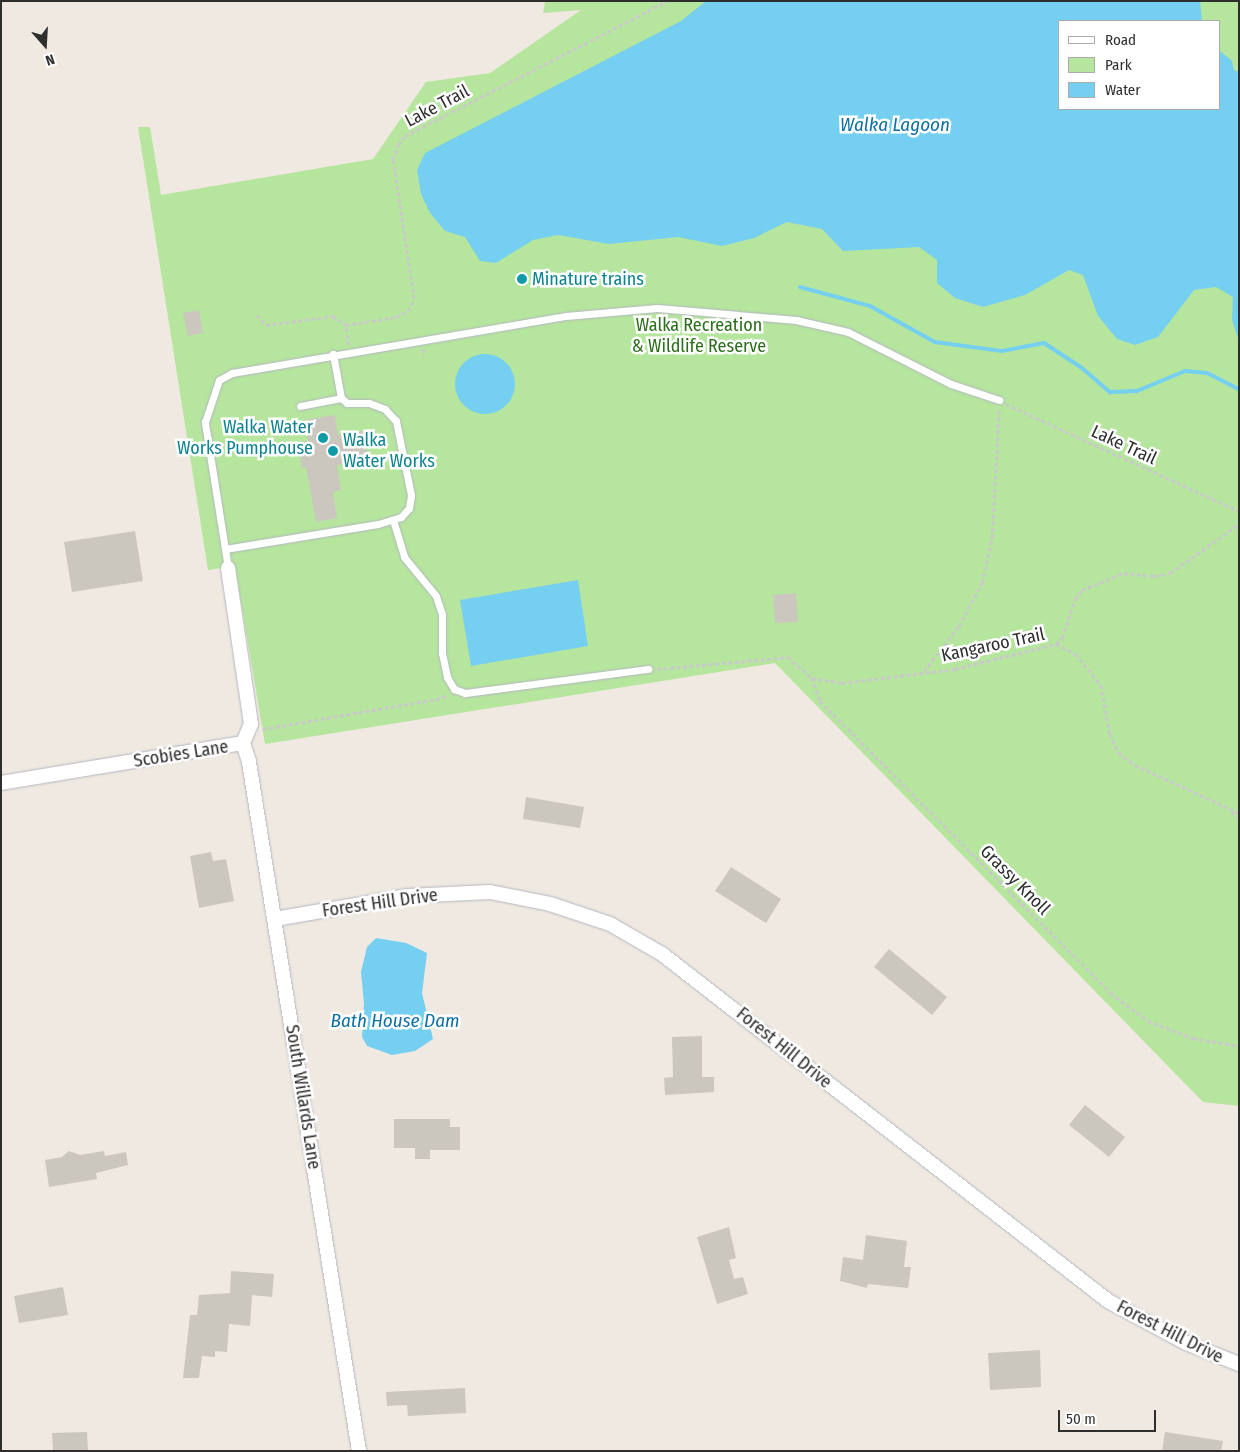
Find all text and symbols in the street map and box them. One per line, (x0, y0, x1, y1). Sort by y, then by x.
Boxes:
north arrow (20, 20, 70, 70)
legend (1058, 20, 1220, 110)
text: Road (1105, 31, 1136, 49)
text: N (43, 50, 57, 69)
text: Park (1105, 56, 1132, 74)
street label: Lake Trail (401, 80, 473, 132)
text: Water (1105, 81, 1140, 99)
water label: Walka Lagoon (840, 114, 950, 136)
place label: Minature trains (532, 268, 644, 290)
marker: Minature trains (516, 273, 528, 285)
park label: Walka Recreation & Wildlife Reserve (632, 315, 766, 358)
place label: Walka Water Works Pumphouse (177, 417, 313, 459)
street label: Lake Trail (1088, 420, 1160, 470)
place label: Walka Water Works (343, 430, 435, 472)
marker: Walka Water Works Pumphouse (317, 432, 329, 444)
marker: Walka Water Works (327, 445, 339, 457)
street label: Kangaroo Trail (939, 623, 1047, 667)
street label: Scobies Lane (132, 736, 230, 772)
street label: Grassy Knoll (976, 841, 1054, 919)
street label: Forest Hill Drive (321, 884, 439, 922)
street label: Forest Hill Drive (732, 1003, 836, 1093)
water label: Bath House Dam (330, 1010, 460, 1032)
street label: South Willards Lane (281, 1023, 325, 1171)
street label: Forest Hill Drive (1113, 1296, 1227, 1368)
scale bar (1060, 1400, 1158, 1432)
text: 50 m (1066, 1410, 1096, 1428)

